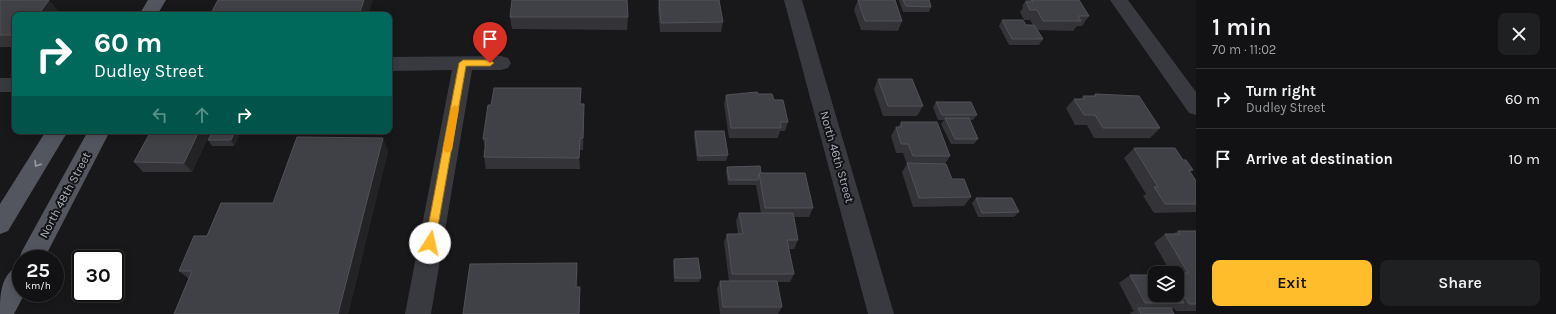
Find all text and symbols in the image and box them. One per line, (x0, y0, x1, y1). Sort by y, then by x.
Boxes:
text: 1 min (1212, 13, 1272, 41)
button: close (1498, 13, 1540, 55)
pin (473, 22, 507, 63)
text: 60 m (94, 26, 162, 59)
icon: right (28, 28, 80, 80)
icon: arrive (479, 28, 501, 50)
text: 70 m · 11:02 (1212, 42, 1276, 57)
text: Dudley Street (94, 60, 204, 82)
text: Turn right (1246, 82, 1316, 100)
icon: right (1212, 88, 1234, 110)
text: 60 m (1505, 90, 1540, 108)
text: Dudley Street (1246, 100, 1325, 115)
icon: left (149, 104, 171, 126)
icon: ahead (191, 104, 213, 126)
icon: right (233, 104, 255, 126)
street label: North 46th Street (817, 109, 857, 205)
icon: arrive (1212, 148, 1234, 170)
street label: North 48th Street (36, 149, 94, 240)
text: Arrive at destination (1246, 150, 1393, 168)
text: 10 m (1509, 150, 1540, 168)
one-way arrow (34, 160, 41, 167)
position arrow (409, 222, 451, 264)
speed limit sign: 30 (72, 250, 124, 302)
text: 25 (26, 259, 50, 282)
button: Exit (1212, 260, 1372, 306)
button: Share (1380, 260, 1540, 306)
map controls (1148, 266, 1184, 302)
button: layers (1148, 266, 1184, 302)
text: km/h (25, 280, 51, 292)

